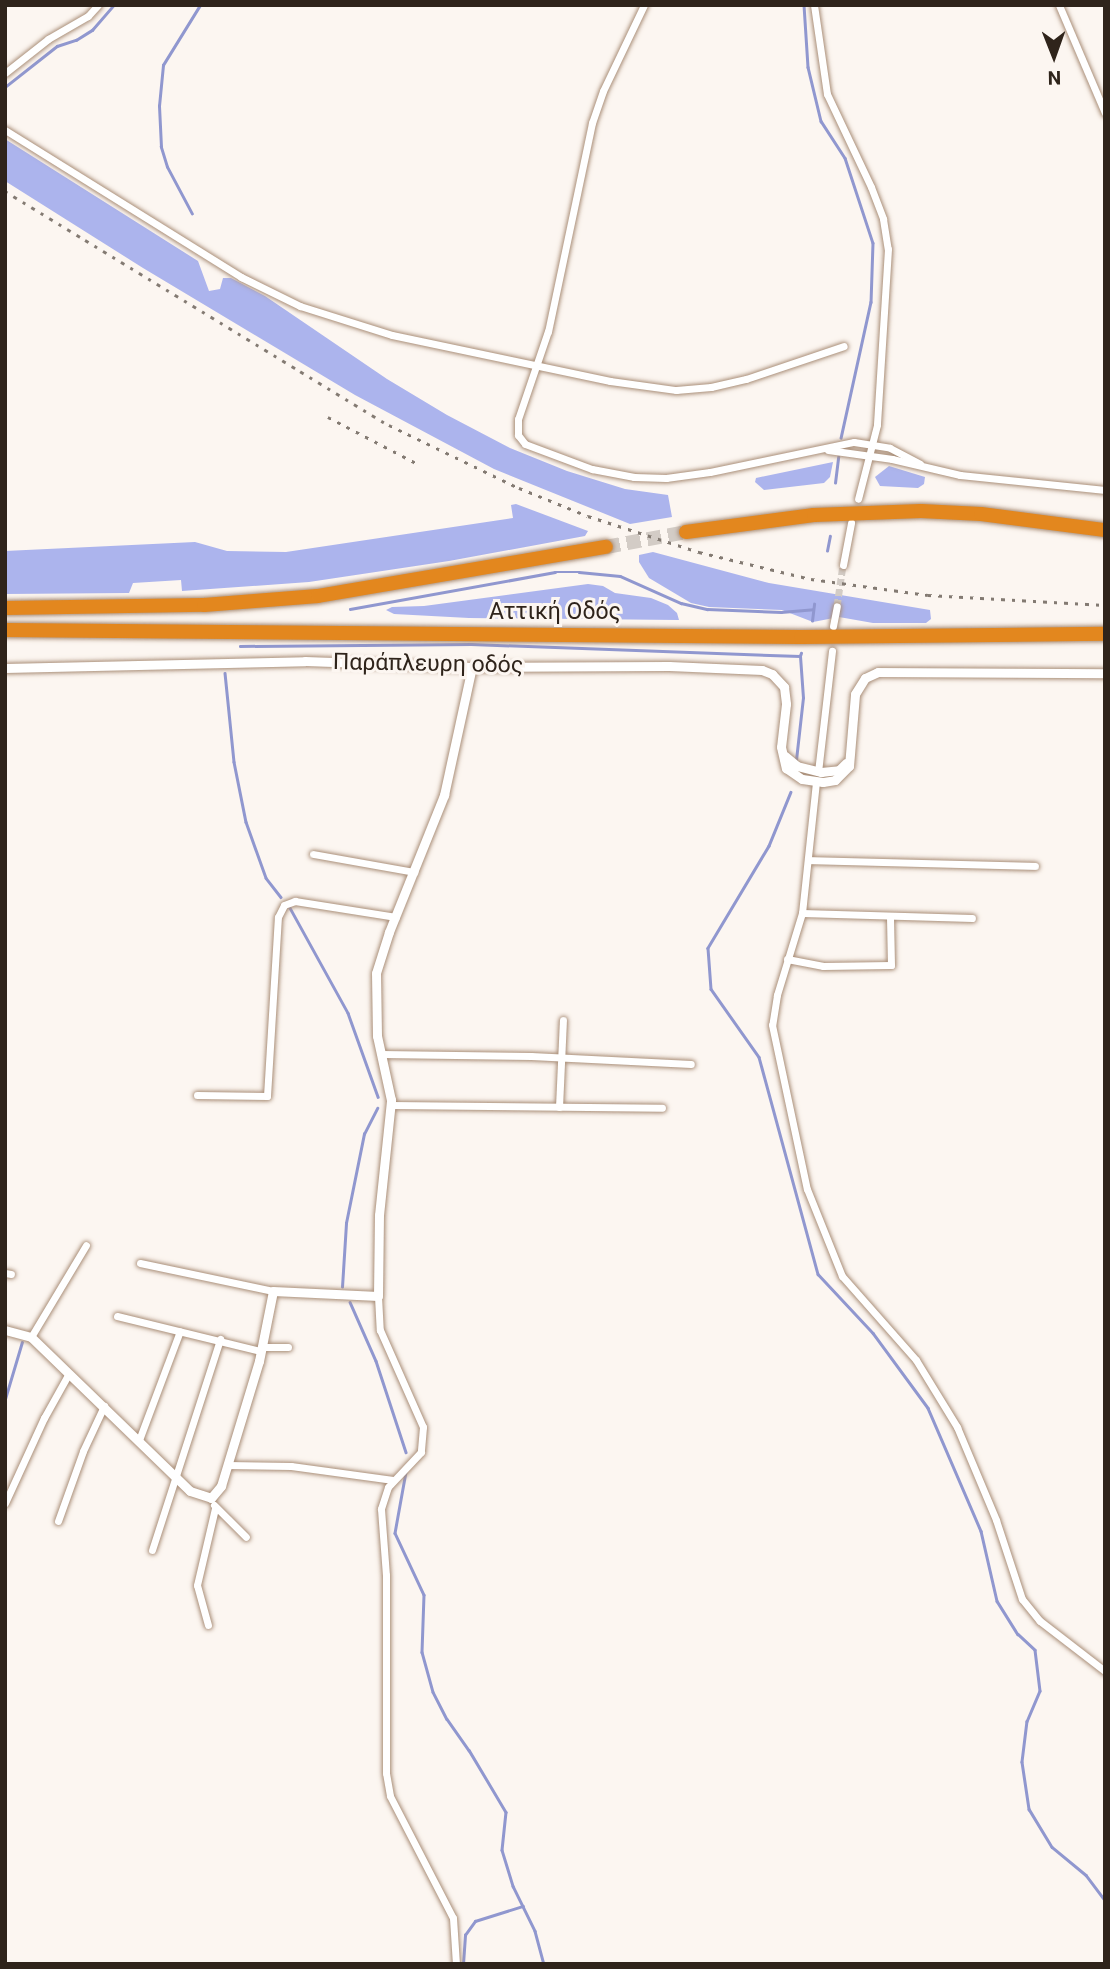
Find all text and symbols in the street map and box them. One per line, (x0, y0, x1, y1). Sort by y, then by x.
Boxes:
north arrow (1019, 21, 1089, 91)
text: N (1047, 66, 1061, 89)
street label: Αττική Οδός (489, 598, 621, 626)
street label: Παράπλευρη οδός (333, 649, 523, 679)

